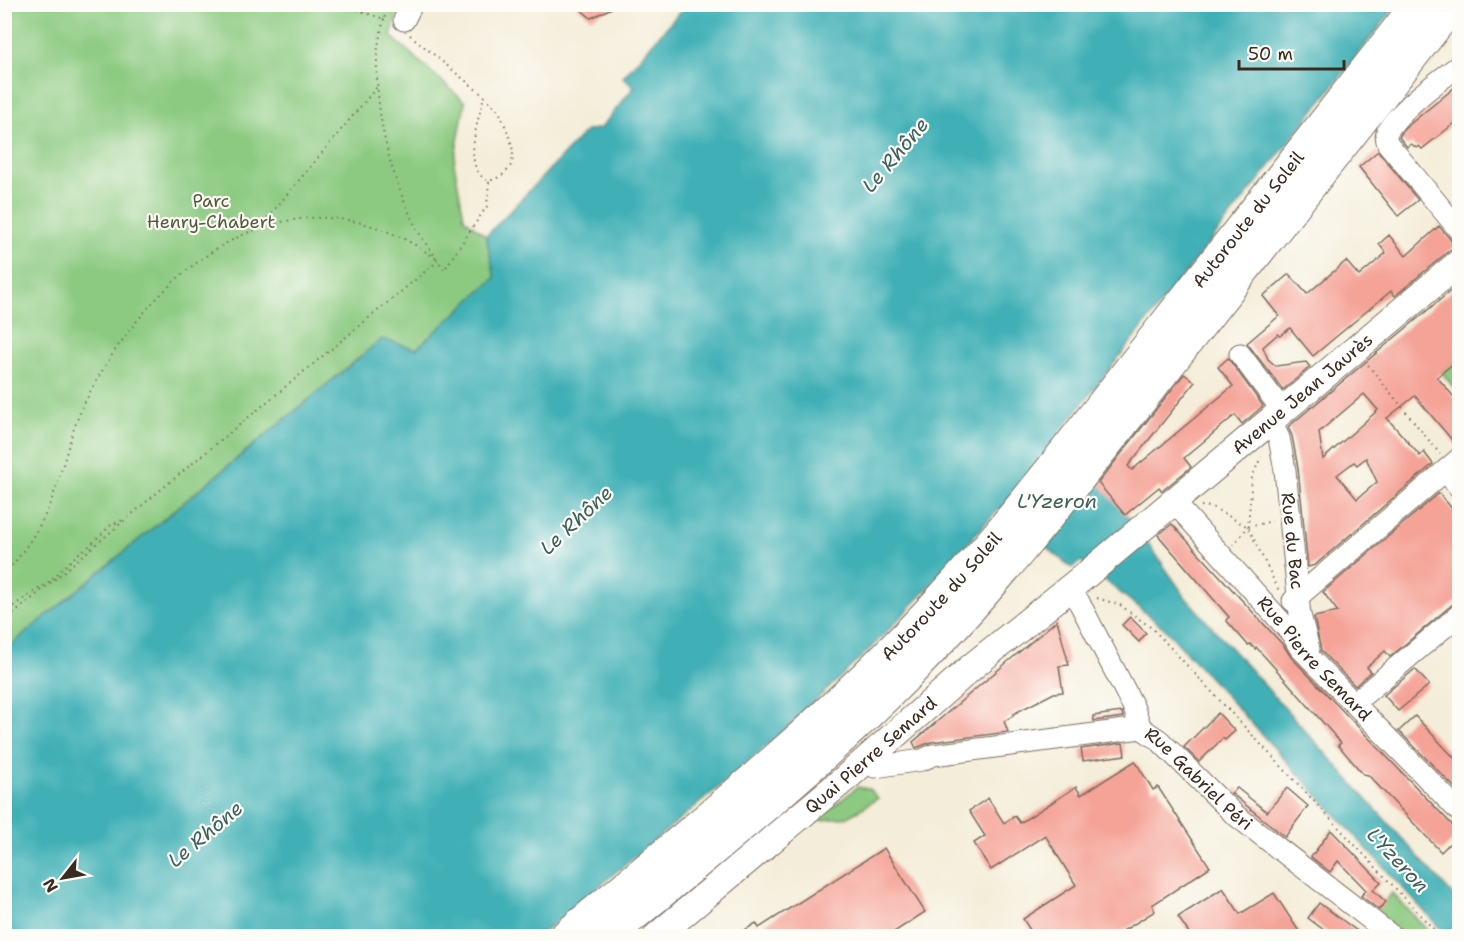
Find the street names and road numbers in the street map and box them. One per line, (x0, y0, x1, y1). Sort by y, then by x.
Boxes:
street label: Autoroute du Soleil (1187, 146, 1310, 293)
street label: Avenue Jean Jaurès (1227, 328, 1378, 460)
street label: Rue du Bac (1275, 492, 1309, 590)
street label: Autoroute du Soleil (876, 526, 1008, 666)
street label: Rue Pierre Semard (1252, 591, 1377, 726)
street label: Quai Pierre Semard (800, 691, 942, 819)
street label: Rue Gabriel Péri (1140, 722, 1257, 836)

